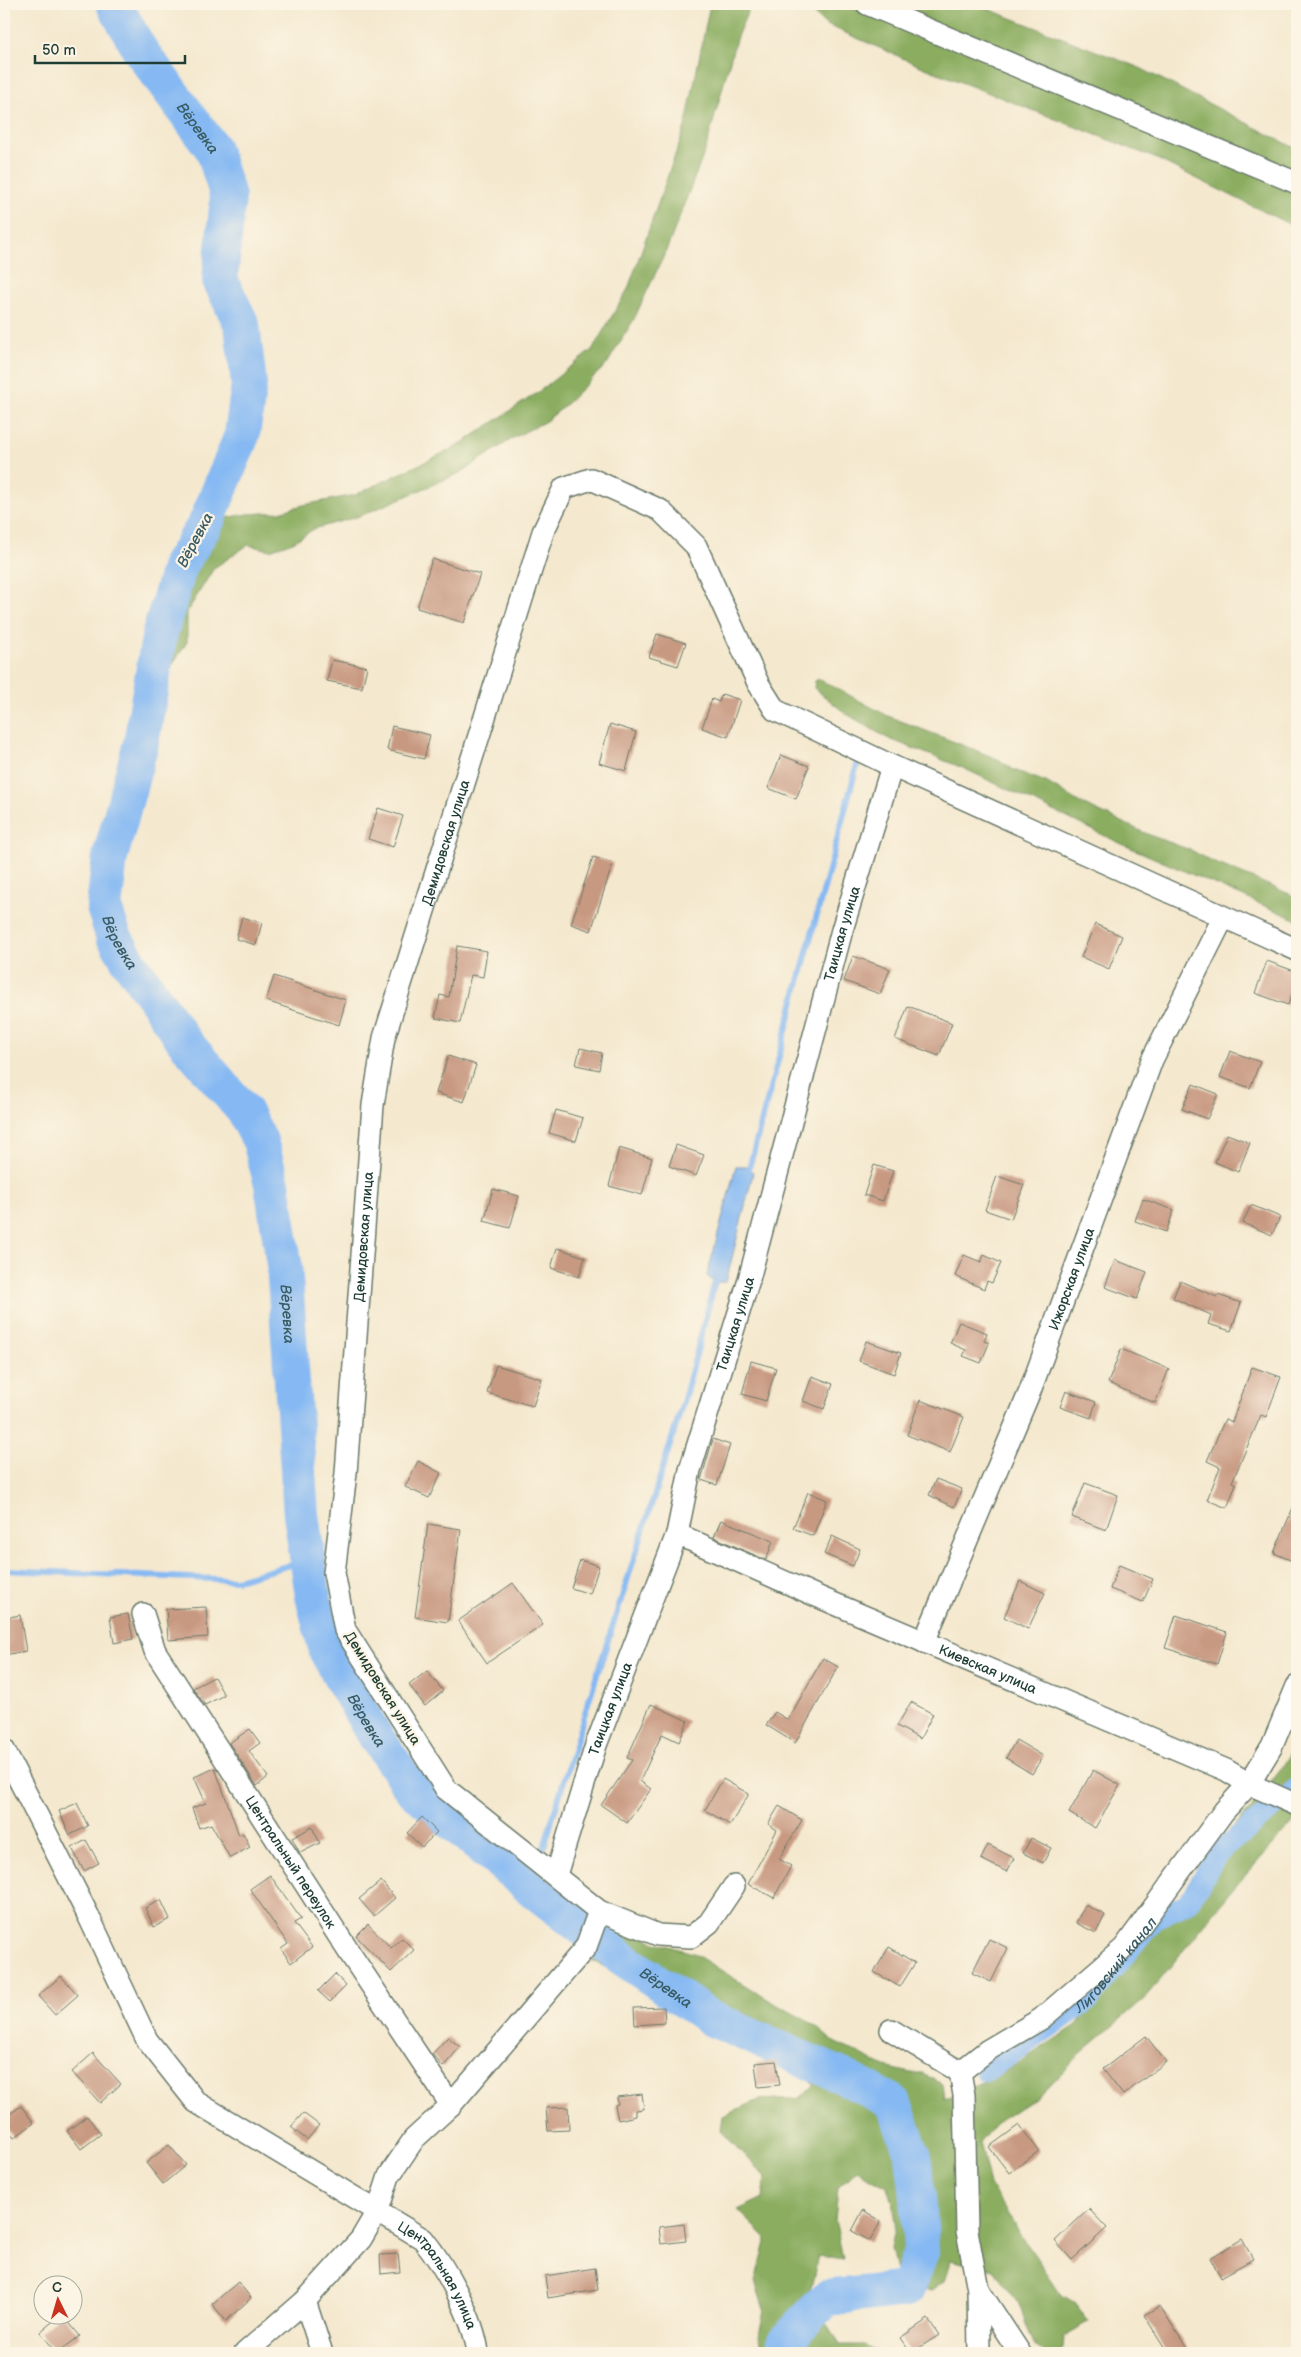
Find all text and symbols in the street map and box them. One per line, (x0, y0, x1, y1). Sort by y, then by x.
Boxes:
scale bar (35, 32, 185, 64)
text: 50 m (42, 41, 76, 60)
water label: Вёревка (172, 99, 223, 158)
water label: Вёревка (173, 509, 218, 571)
street label: Демидовская улица (418, 777, 474, 907)
street label: Таицкая улица (821, 883, 864, 983)
water label: Вёревка (97, 913, 141, 974)
street label: Демидовская улица (351, 1170, 377, 1302)
street label: Ижорская улица (1045, 1225, 1099, 1333)
street label: Таицкая улица (713, 1274, 758, 1374)
water label: Вёревка (275, 1284, 298, 1345)
street label: Демидовская улица (341, 1628, 425, 1749)
street label: Киевская улица (936, 1641, 1040, 1698)
street label: Таицкая улица (585, 1659, 636, 1757)
water label: Вёревка (343, 1691, 389, 1752)
street label: Центральный переулок (242, 1793, 340, 1932)
water label: Лиговский канал (1070, 1914, 1162, 2018)
water label: Вёревка (636, 1964, 696, 2013)
street label: Центральная улица (395, 2218, 480, 2332)
north arrow (32, 2274, 82, 2324)
text: С (51, 2279, 63, 2296)

